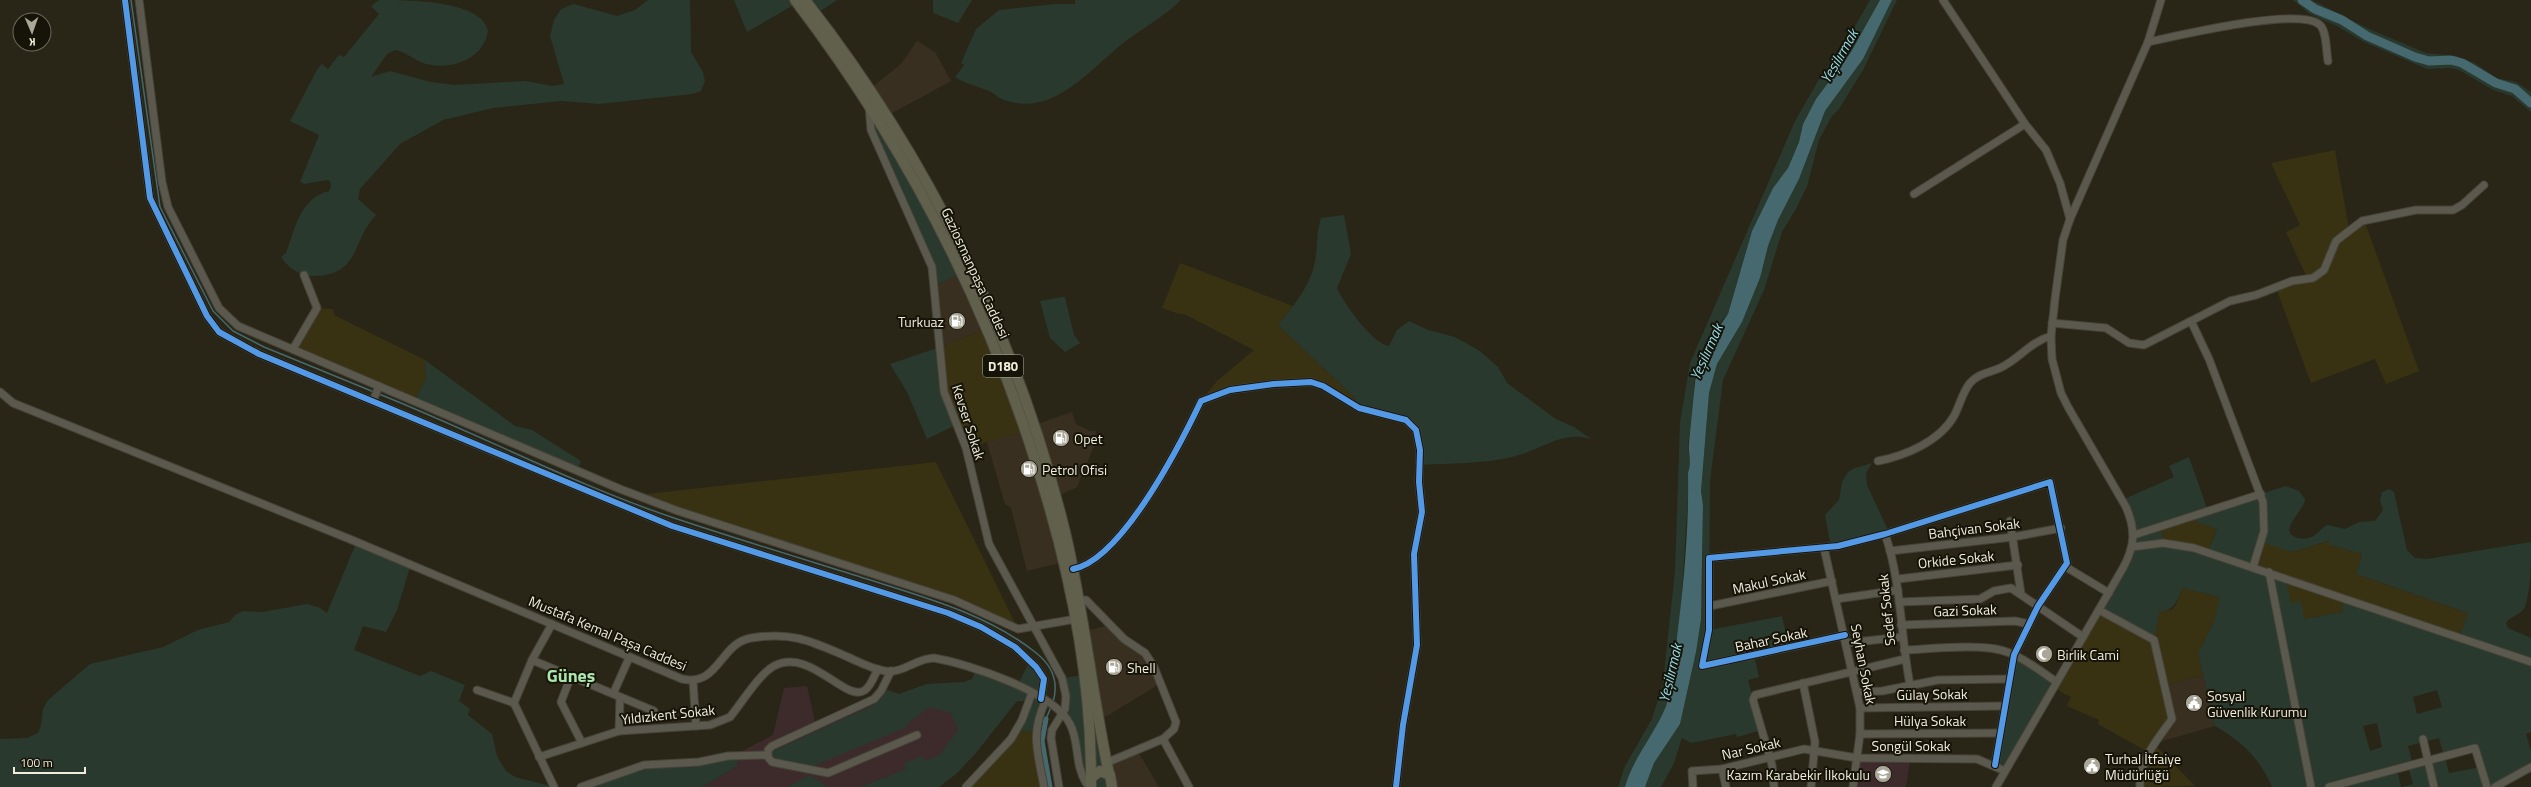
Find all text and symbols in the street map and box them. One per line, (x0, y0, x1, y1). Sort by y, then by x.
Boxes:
north arrow (12, 12, 52, 52)
water label: Yeşilırmak (1814, 22, 1865, 88)
text: K (28, 34, 36, 50)
street label: Gaziosmanpaşa Caddesi (936, 204, 1016, 342)
place label: Turkuaz (898, 311, 944, 332)
fuel station icon: Turkuaz (947, 311, 967, 331)
water label: Yeşilırmak (1683, 318, 1730, 384)
road number: D180 (983, 355, 1023, 377)
street label: Kevser Sokak (947, 382, 991, 463)
fuel station icon: Opet (1051, 428, 1071, 448)
place label: Opet (1074, 428, 1103, 449)
fuel station icon: Petrol Ofisi (1019, 459, 1039, 479)
place label: Petrol Ofisi (1042, 459, 1107, 480)
street label: Bahçivan Sokak (1927, 512, 2021, 544)
street label: Orkide Sokak (1917, 545, 1996, 573)
street label: Makul Sokak (1730, 563, 1808, 599)
street label: Sedef Sokak (1872, 573, 1900, 647)
street label: Mustafa Kemal Paşa Caddesi (526, 590, 690, 676)
street label: Gazi Sokak (1933, 598, 1997, 622)
street label: Bahar Sokak (1733, 621, 1809, 657)
street label: Seyhan Sokak (1846, 622, 1882, 706)
water label: Yeşilırmak (1652, 639, 1688, 705)
mosque icon: Birlik Cami (2034, 644, 2054, 664)
place label: Birlik Cami (2057, 644, 2119, 665)
fuel station icon: Shell (1104, 657, 1124, 677)
place label: Shell (1127, 657, 1156, 678)
district label: Güneş (547, 662, 595, 689)
street label: Gülay Sokak (1896, 683, 1968, 705)
place label: Sosyal Güvenlik Kurumu (2207, 685, 2307, 722)
public building icon: Sosyal Güvenlik Kurumu (2184, 693, 2204, 713)
street label: Yıldızkent Sokak (620, 699, 716, 729)
street label: Hülya Sokak (1894, 710, 1966, 731)
street label: Nar Sokak (1720, 731, 1783, 765)
street label: Songül Sokak (1872, 735, 1951, 756)
place label: Turhal İtfaiye Müdürlüğü (2105, 748, 2181, 785)
scale bar (14, 749, 85, 775)
text: 100 m (20, 753, 53, 772)
public building icon: Turhal İtfaiye Müdürlüğü (2082, 756, 2102, 776)
place label: Kazım Karabekir İlkokulu (1726, 764, 1870, 785)
school or university icon: Kazım Karabekir İlkokulu (1873, 764, 1893, 784)

